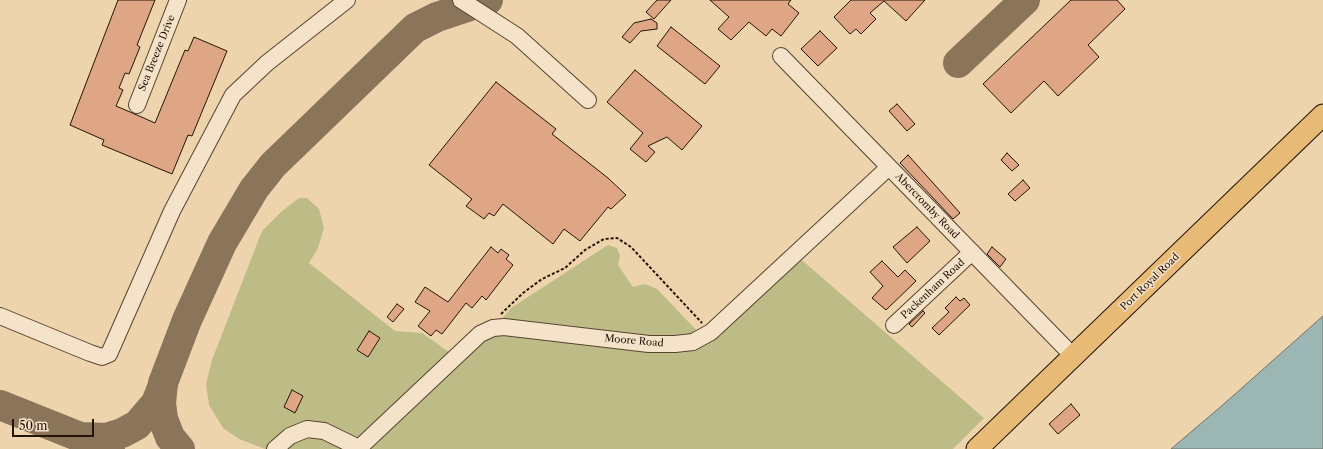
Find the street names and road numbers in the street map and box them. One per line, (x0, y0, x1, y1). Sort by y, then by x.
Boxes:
street label: Sea Breeze Drive (136, 13, 178, 93)
street label: Abercromby Road (893, 171, 961, 241)
street label: Port Royal Road (1118, 251, 1182, 313)
street label: Packenham Road (899, 256, 967, 322)
street label: Moore Road (604, 332, 664, 350)

